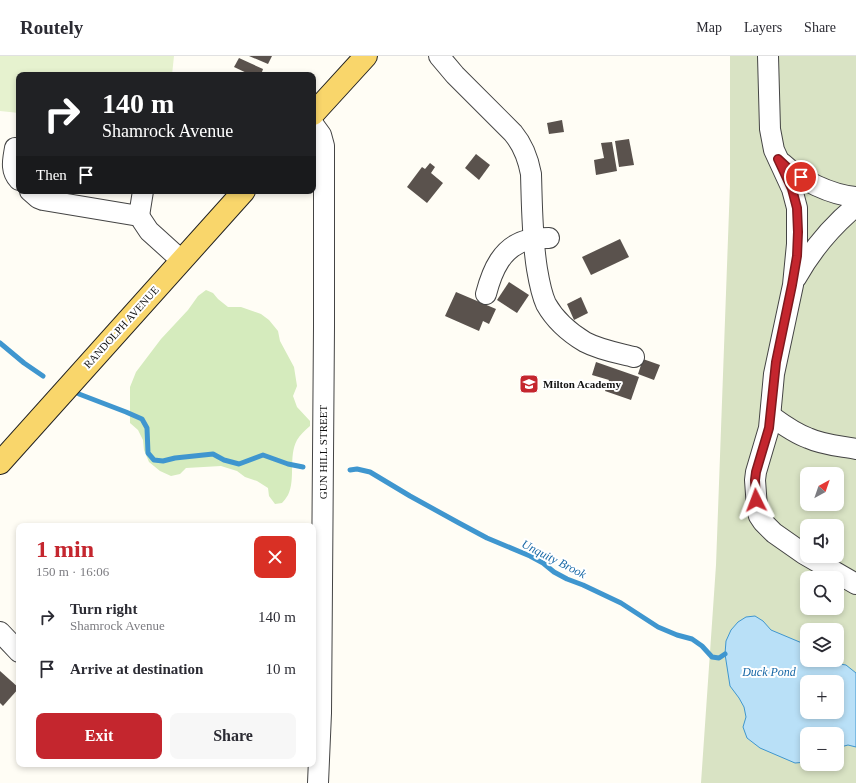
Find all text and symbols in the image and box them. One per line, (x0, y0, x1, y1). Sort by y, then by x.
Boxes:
text: Routely (20, 17, 83, 38)
text: Map (696, 20, 722, 35)
text: Layers (744, 20, 782, 35)
text: Share (804, 20, 836, 35)
icon: right (36, 88, 88, 140)
text: 140 m (102, 88, 174, 119)
text: Shamrock Avenue (102, 121, 233, 141)
pin (784, 160, 818, 194)
icon: arrive (75, 164, 97, 186)
icon: arrive (790, 166, 812, 188)
text: Then (36, 167, 67, 183)
street label: RANDOLPH AVENUE (81, 283, 161, 370)
school or university icon: Milton Academy (518, 373, 540, 395)
place label: Milton Academy (543, 378, 621, 390)
street label: GUN HILL STREET (317, 405, 329, 499)
north arrow (800, 467, 844, 511)
map controls (800, 467, 844, 771)
position arrow (735, 479, 777, 521)
button: sound (800, 519, 844, 563)
text: 1 min (36, 536, 94, 562)
button: close (254, 536, 296, 578)
water label: Unquity Brook (519, 537, 589, 582)
text: 150 m · 16:06 (36, 564, 109, 579)
button: search (800, 571, 844, 615)
text: Turn right (70, 601, 137, 617)
icon: right (36, 606, 58, 628)
text: 140 m (258, 609, 296, 625)
text: Shamrock Avenue (70, 618, 165, 633)
button: layers (800, 623, 844, 667)
icon: arrive (36, 658, 58, 680)
text: Arrive at destination (70, 661, 203, 677)
text: 10 m (266, 661, 296, 677)
water label: Duck Pond (741, 665, 797, 679)
button: + (800, 675, 844, 719)
button: Exit (36, 713, 162, 759)
button: Share (170, 713, 296, 759)
button: − (800, 727, 844, 771)

